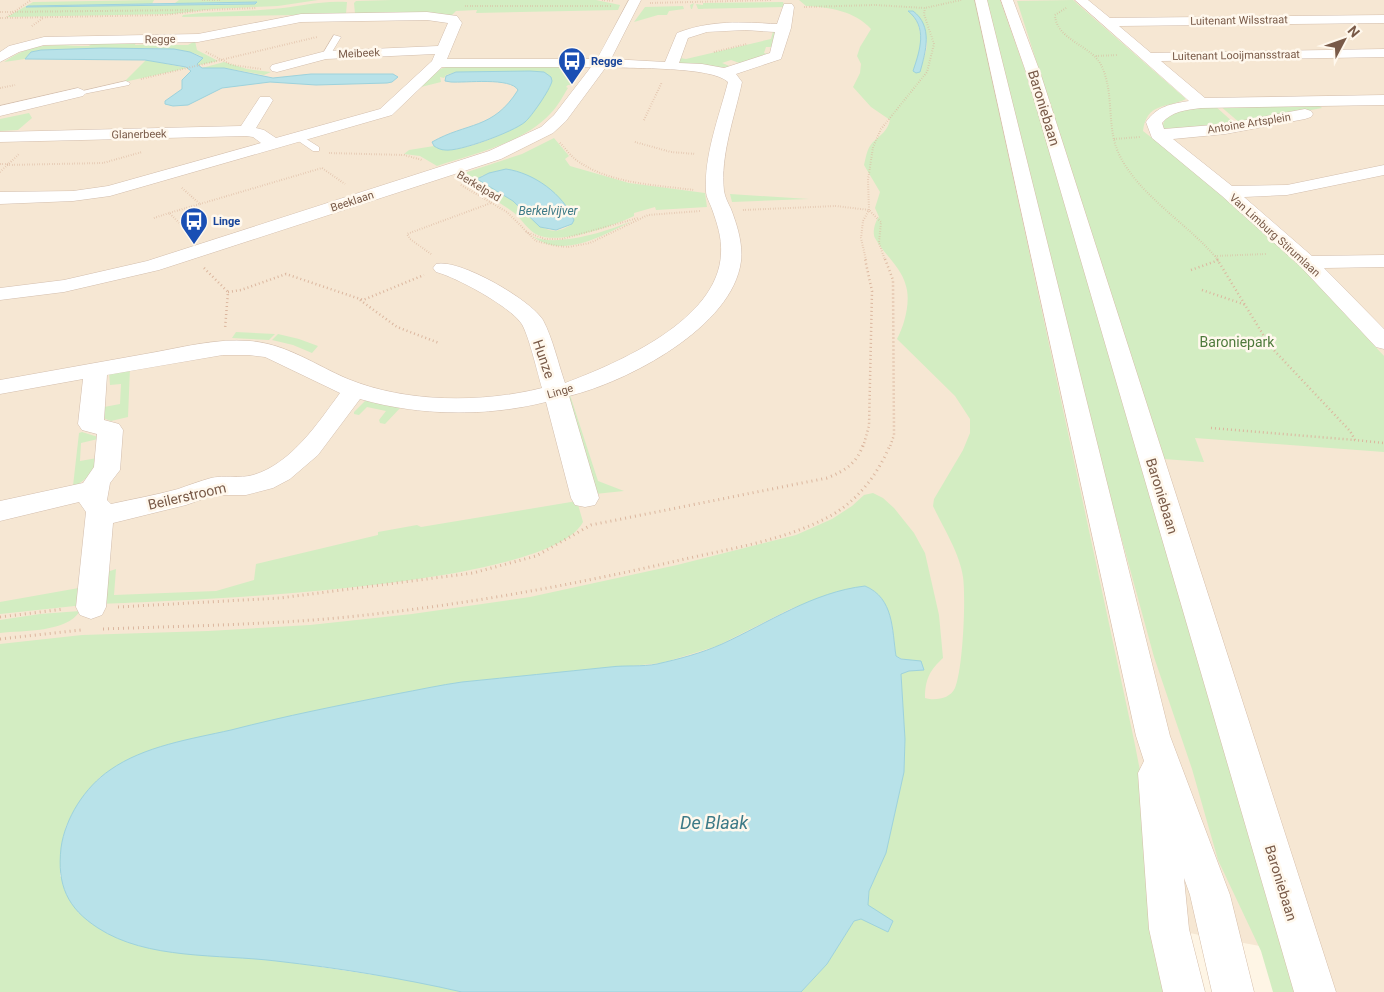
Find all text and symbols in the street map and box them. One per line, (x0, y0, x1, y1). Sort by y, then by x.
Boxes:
street label: Luitenant Wilsstraat (1190, 13, 1288, 28)
north arrow (1319, 15, 1369, 65)
text: N (1345, 22, 1363, 40)
street label: Regge (144, 33, 176, 46)
street label: Meibeek (338, 46, 381, 61)
bus stop icon: Regge (557, 46, 587, 85)
street label: Luitenant Looijmansstraat (1172, 48, 1300, 63)
place label: Regge (591, 55, 623, 68)
street label: Baroniebaan (1025, 68, 1063, 148)
street label: Antoine Artsplein (1206, 110, 1292, 137)
street label: Glanerbeek (111, 128, 167, 141)
street label: Berkelpad (454, 168, 503, 205)
street label: Beeklaan (329, 188, 375, 215)
street label: Van Limburg Stirumlaan (1227, 191, 1323, 280)
water label: Berkelvijver (518, 204, 579, 218)
bus stop icon: Linge (179, 206, 209, 245)
place label: Linge (213, 215, 240, 228)
park label: Baroniepark (1200, 334, 1275, 350)
street label: Hunze (530, 338, 558, 380)
street label: Linge (546, 382, 575, 401)
street label: Baroniebaan (1143, 456, 1181, 536)
street label: Beilerstroom (146, 479, 228, 513)
water label: De Blaak (680, 812, 749, 833)
street label: Baroniebaan (1262, 843, 1300, 923)

